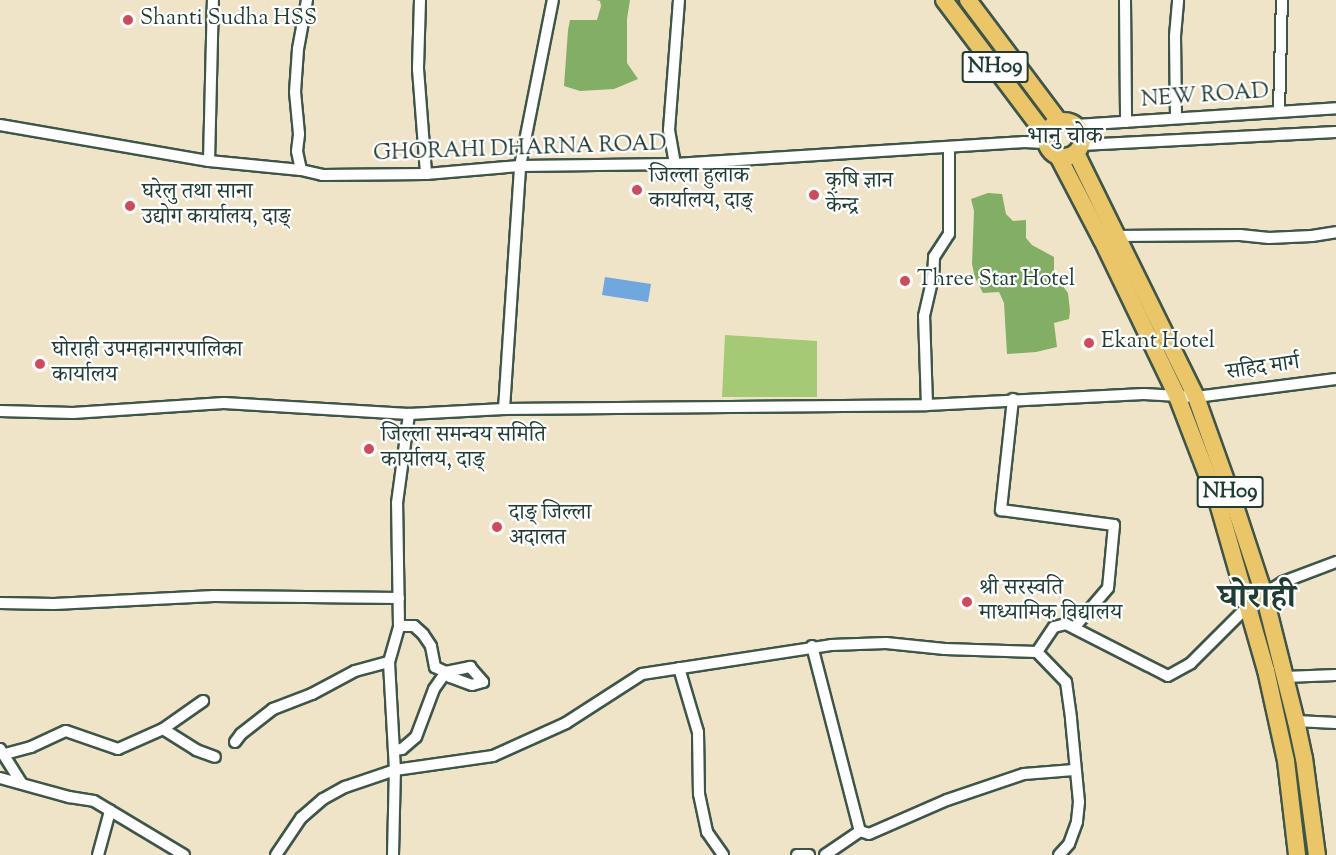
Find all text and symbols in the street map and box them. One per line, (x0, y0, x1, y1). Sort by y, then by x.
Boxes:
place label: Shanti Sudha HSS (140, 7, 317, 33)
marker: Shanti Sudha HSS (121, 13, 135, 27)
road number: NH09 (960, 49, 1030, 85)
street label: NEW ROAD (1140, 79, 1270, 115)
district label: भानु चोक (1027, 124, 1103, 152)
street label: GHORAHI DHARNA ROAD (373, 132, 667, 168)
place label: जिल्ला हुलाक कार्यालय, दाङ् (649, 164, 753, 216)
place label: कृषि ज्ञान केन्द्र (826, 169, 893, 220)
place label: घरेलु तथा साना उद्योग कार्यालय, दाङ् (142, 180, 291, 231)
marker: जिल्ला हुलाक कार्यालय, दाङ् (630, 183, 644, 197)
marker: कृषि ज्ञान केन्द्र (807, 188, 821, 202)
marker: घरेलु तथा साना उद्योग कार्यालय, दाङ् (123, 199, 137, 213)
place label: Three Star Hotel (917, 268, 1075, 294)
marker: Three Star Hotel (898, 274, 912, 288)
place label: Ekant Hotel (1101, 330, 1215, 356)
marker: Ekant Hotel (1082, 336, 1096, 350)
place label: घोराही उपमहानगरपालिका कार्यालय (52, 338, 242, 390)
street label: सहिद मार्ग (1224, 351, 1302, 387)
marker: घोराही उपमहानगरपालिका कार्यालय (33, 357, 47, 371)
place label: जिल्ला समन्वय समिति कार्यालय, दाङ् (381, 423, 546, 475)
marker: जिल्ला समन्वय समिति कार्यालय, दाङ् (362, 442, 376, 456)
road number: NH09 (1196, 474, 1264, 510)
place label: दाङ् जिल्ला अदालत (509, 501, 591, 552)
marker: दाङ् जिल्ला अदालत (490, 520, 504, 534)
place label: श्री सरस्वति माध्यामिक विद्यालय (979, 576, 1122, 628)
district label: घोराही (1218, 579, 1296, 619)
marker: श्री सरस्वति माध्यामिक विद्यालय (960, 595, 974, 609)

